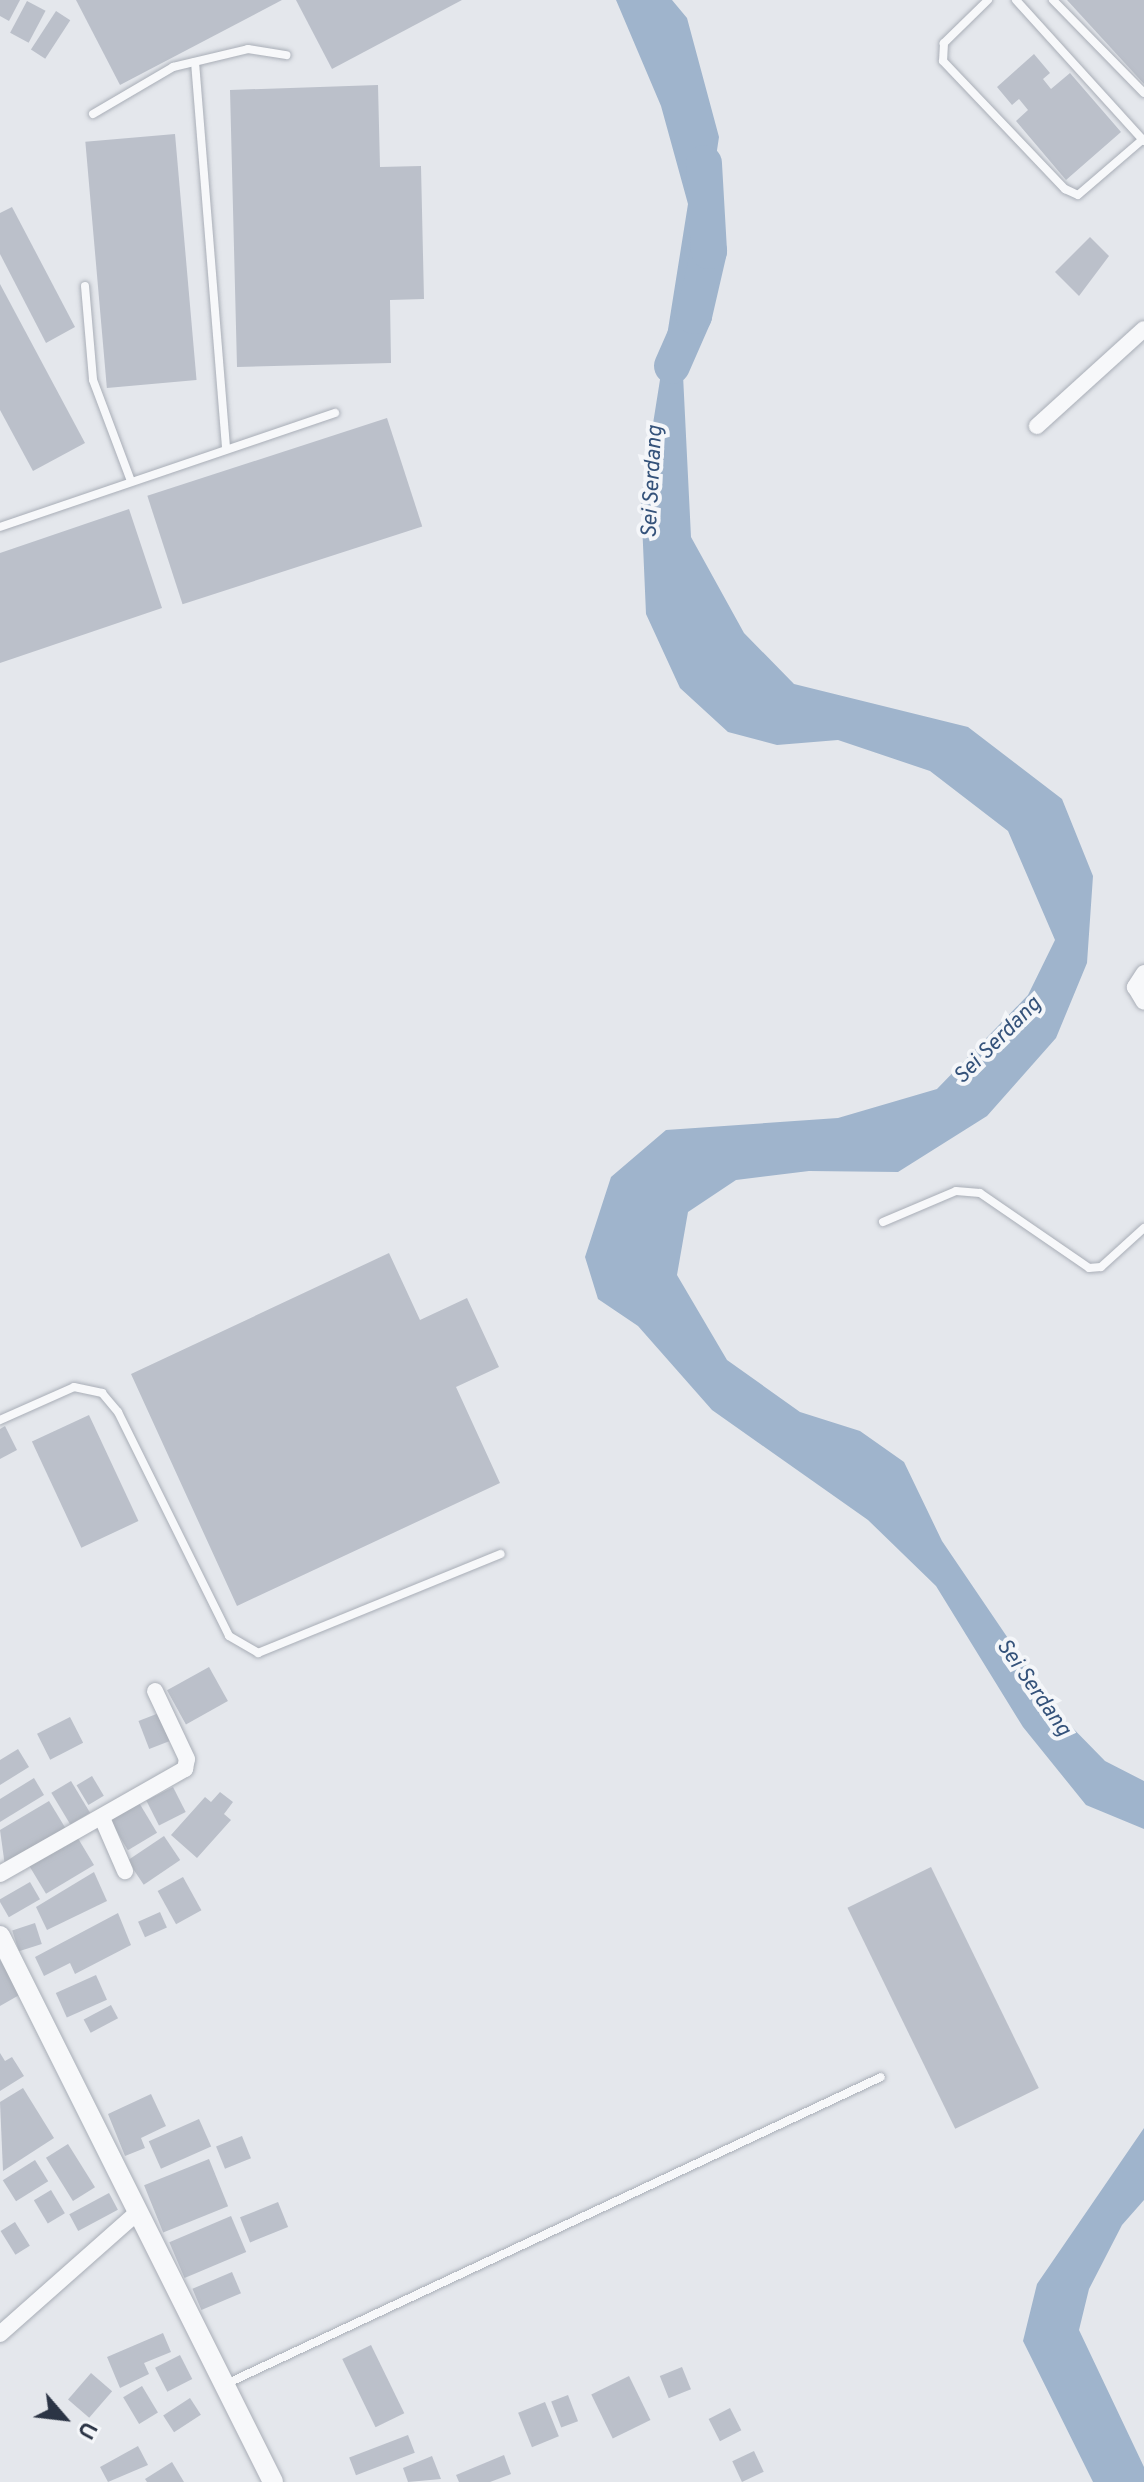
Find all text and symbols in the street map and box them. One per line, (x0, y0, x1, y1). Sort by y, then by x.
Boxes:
water label: Sei Serdang (637, 425, 669, 539)
water label: Sei Serdang (949, 992, 1047, 1090)
water label: Sei Serdang (990, 1634, 1076, 1742)
north arrow (24, 2378, 104, 2458)
text: U (70, 2416, 101, 2443)

